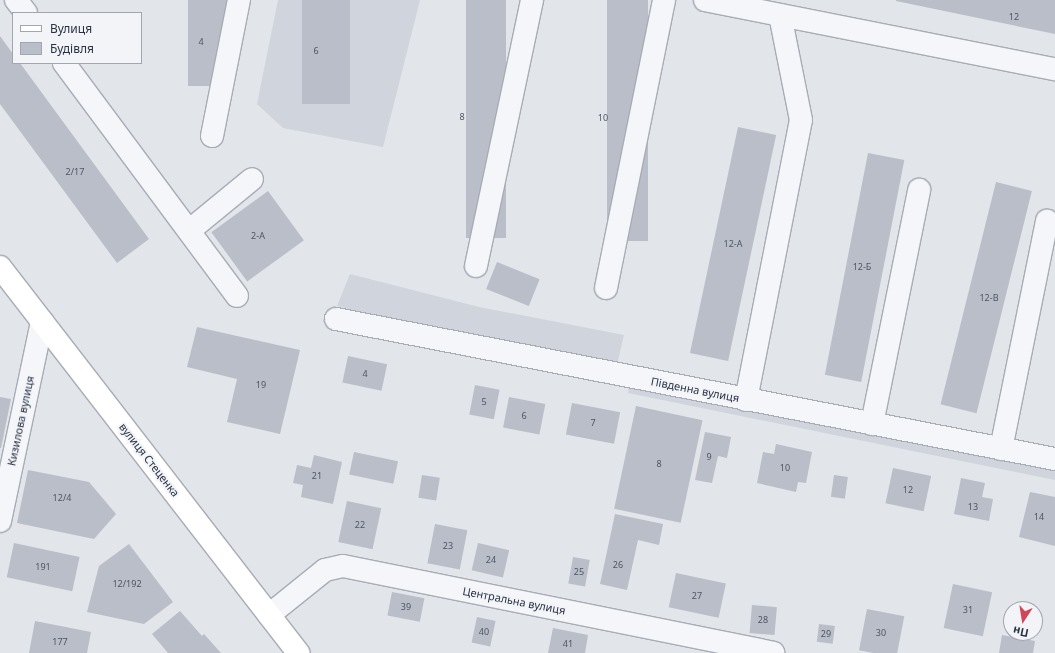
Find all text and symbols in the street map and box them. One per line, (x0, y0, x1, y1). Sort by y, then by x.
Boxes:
legend (12, 12, 142, 64)
house number: 12 (1009, 12, 1019, 22)
text: Вулиця (50, 20, 92, 37)
house number: 4 (198, 37, 204, 47)
text: Будівля (50, 40, 94, 57)
house number: 6 (313, 46, 319, 56)
house number: 8 (459, 112, 465, 122)
house number: 10 (598, 113, 608, 123)
house number: 2/17 (66, 167, 84, 177)
house number: 2-А (251, 231, 265, 241)
house number: 12-А (724, 239, 742, 249)
house number: 12-Б (853, 262, 871, 272)
house number: 12-В (979, 293, 999, 303)
house number: 4 (362, 369, 368, 379)
street label: Кизилова вулиця (5, 375, 37, 467)
street label: Південна вулиця (650, 375, 740, 405)
house number: 19 (256, 380, 266, 390)
house number: 5 (481, 397, 487, 407)
house number: 6 (521, 411, 527, 421)
house number: 7 (590, 418, 596, 428)
street label: вулиця Стеценка (116, 421, 182, 499)
house number: 9 (706, 452, 712, 462)
house number: 8 (656, 459, 662, 469)
house number: 10 (780, 463, 790, 473)
house number: 21 (312, 471, 322, 481)
house number: 12 (903, 485, 913, 495)
house number: 12/4 (53, 493, 71, 503)
house number: 13 (968, 502, 978, 512)
house number: 14 (1034, 512, 1044, 522)
house number: 22 (355, 520, 365, 530)
house number: 23 (443, 541, 453, 551)
house number: 24 (486, 555, 496, 565)
house number: 26 (613, 560, 623, 570)
house number: 191 (35, 562, 51, 572)
house number: 25 (574, 567, 584, 577)
house number: 12/192 (112, 579, 142, 589)
street label: Центральна вулиця (461, 585, 567, 617)
house number: 27 (692, 591, 702, 601)
north arrow (1003, 601, 1043, 641)
house number: 39 (401, 602, 411, 612)
house number: 31 (963, 605, 973, 615)
house number: 28 (758, 615, 768, 625)
text: Пн (1011, 623, 1030, 641)
house number: 40 (479, 627, 489, 637)
house number: 30 (876, 628, 886, 638)
house number: 29 (821, 629, 831, 639)
house number: 177 (52, 637, 68, 647)
house number: 41 (563, 639, 573, 649)

